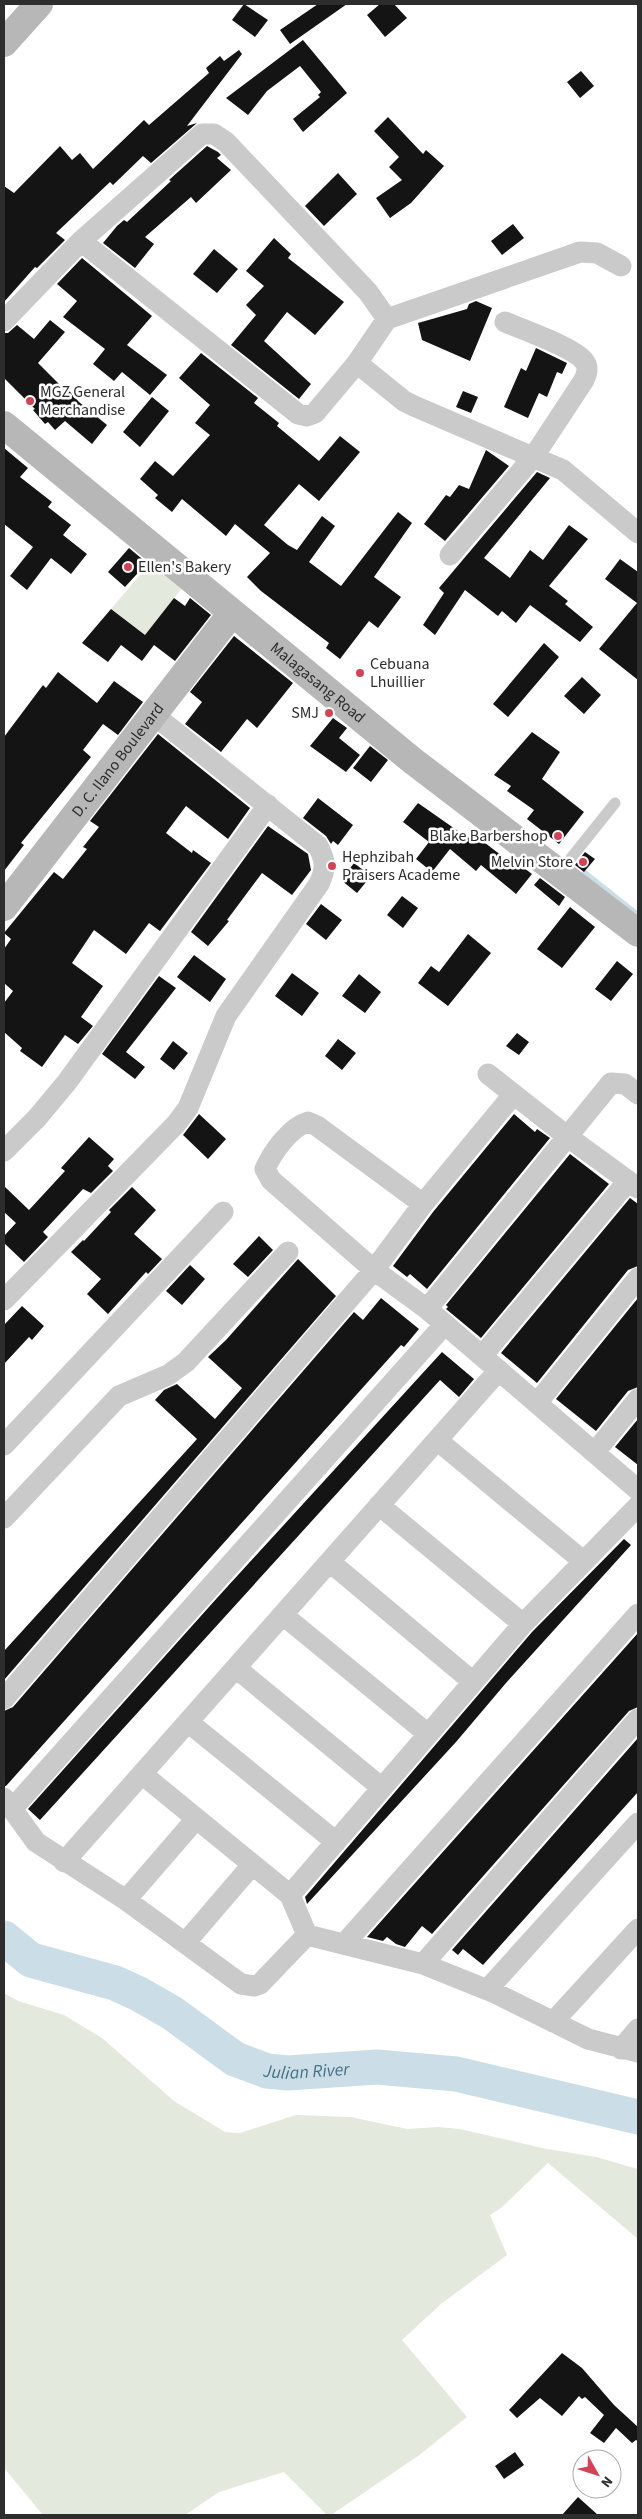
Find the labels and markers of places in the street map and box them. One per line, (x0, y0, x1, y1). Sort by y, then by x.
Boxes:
place label: MGZ General Merchandise (40, 381, 125, 421)
marker: MGZ General Merchandise (24, 395, 36, 407)
place label: Ellen's Bakery (138, 556, 232, 578)
marker: Ellen's Bakery (122, 561, 134, 573)
place label: Cebuana Lhuillier (370, 653, 430, 693)
marker: Cebuana Lhuillier (354, 667, 366, 679)
place label: SMJ (291, 702, 319, 724)
marker: SMJ (323, 707, 335, 719)
place label: Blake Barbershop (429, 825, 548, 847)
marker: Blake Barbershop (552, 830, 564, 842)
place label: Hephzibah Praisers Academe (342, 846, 460, 886)
place label: Melvin Store (491, 851, 573, 873)
marker: Melvin Store (577, 856, 589, 868)
marker: Hephzibah Praisers Academe (326, 860, 338, 872)

